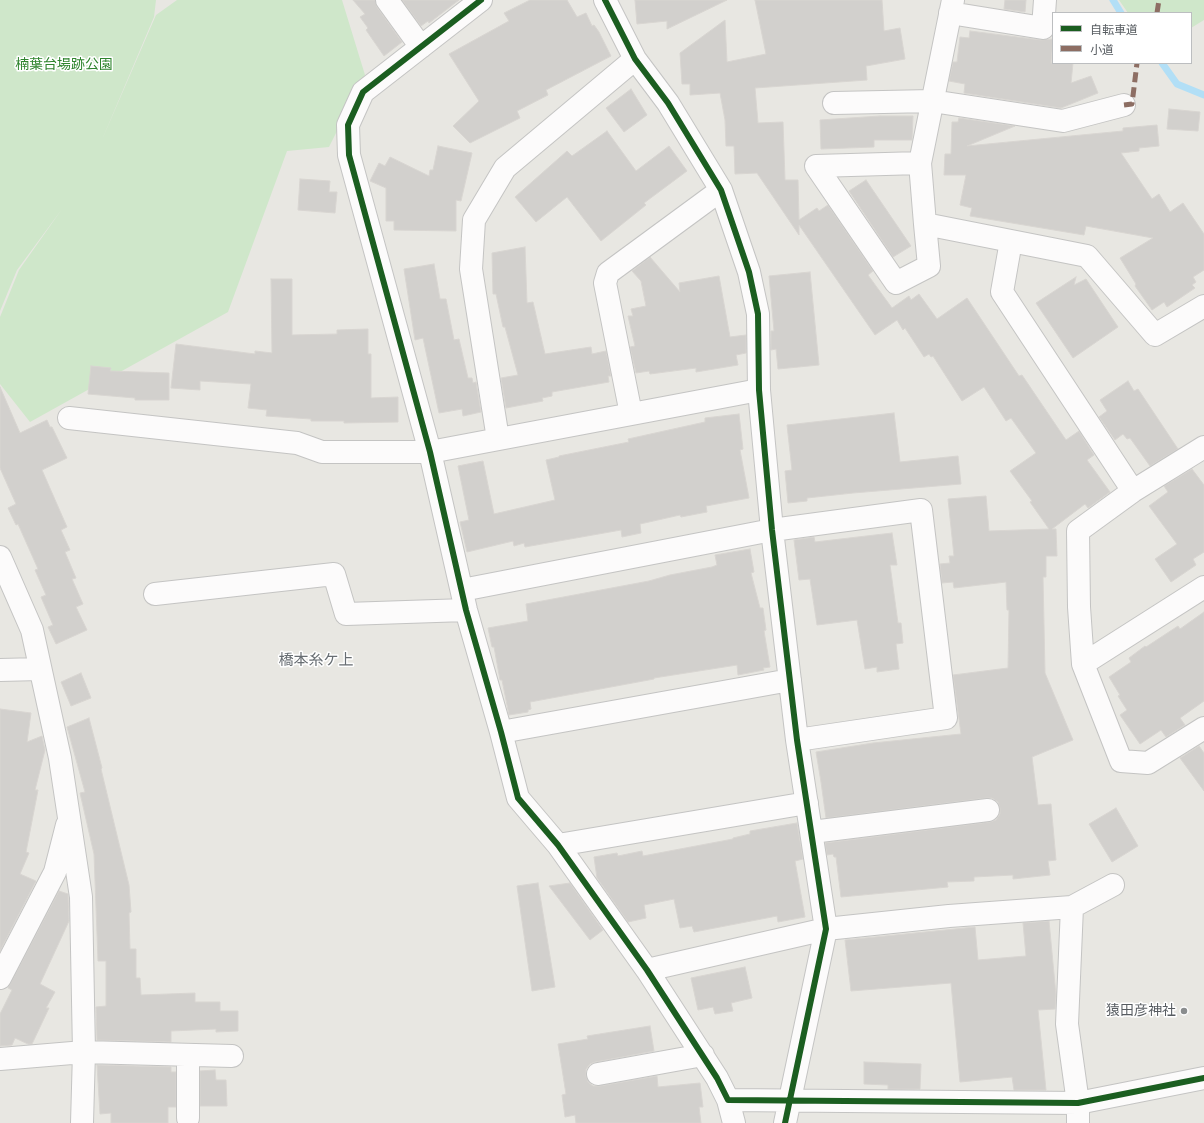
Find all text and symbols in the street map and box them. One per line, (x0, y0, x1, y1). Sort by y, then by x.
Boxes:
legend (1052, 12, 1192, 64)
text: 自転車道 (1090, 23, 1138, 37)
text: 小道 (1090, 43, 1114, 57)
park label: 楠葉台場跡公園 (15, 57, 113, 73)
district label: 橋本糸ケ上 (279, 651, 353, 669)
place label: 猿田彦神社 (1106, 1003, 1176, 1019)
marker: 猿田彦神社 (1179, 1006, 1189, 1016)

